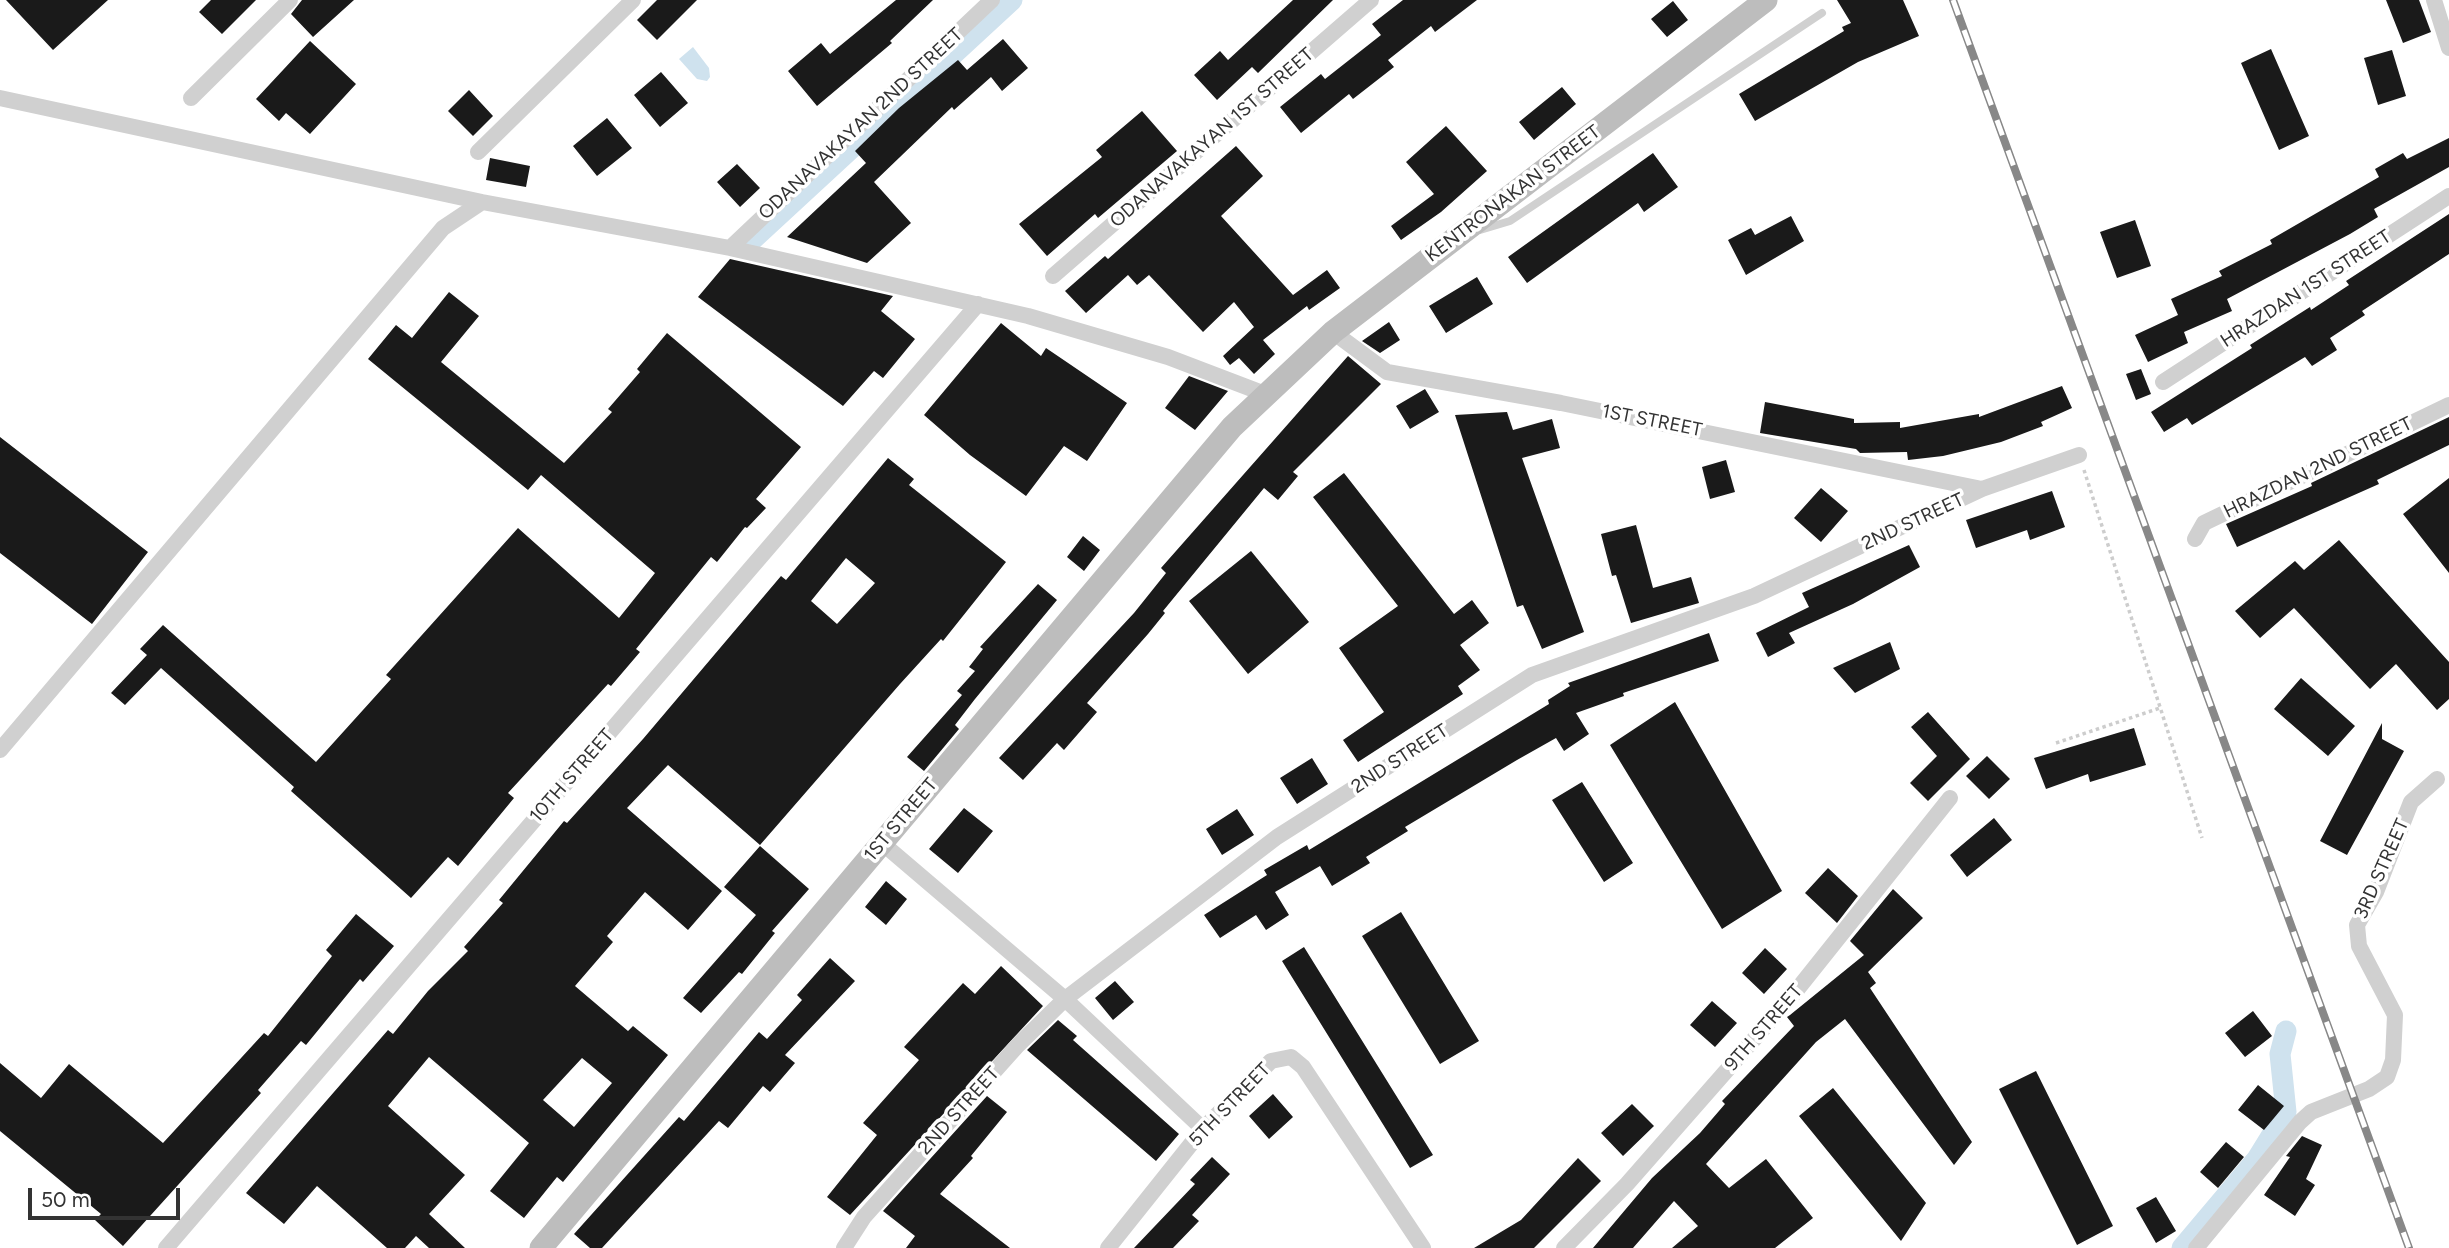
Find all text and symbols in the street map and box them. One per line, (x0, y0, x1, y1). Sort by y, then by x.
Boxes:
street label: ODANAVAKAYAN 2ND STREET (754, 23, 968, 225)
street label: ODANAVAKAYAN 1ST STREET (1106, 43, 1318, 233)
street label: KENTRONAKAN STREET (1421, 121, 1605, 267)
street label: HRAZDAN 1ST STREET (2217, 225, 2395, 353)
street label: 1ST STREET (1600, 400, 1704, 442)
street label: HRAZDAN 2ND STREET (2220, 412, 2416, 524)
street label: 2ND STREET (1858, 488, 1968, 556)
street label: 2ND STREET (1348, 719, 1452, 799)
street label: 10TH STREET (525, 725, 619, 827)
street label: 1ST STREET (860, 774, 942, 866)
street label: 3RD STREET (2350, 815, 2414, 923)
street label: 9TH STREET (1720, 980, 1808, 1076)
street label: 5TH STREET (1184, 1058, 1276, 1152)
street label: 2ND STREET (914, 1062, 1004, 1160)
scale bar (32, 1174, 184, 1218)
text: 50 m (41, 1187, 90, 1212)

